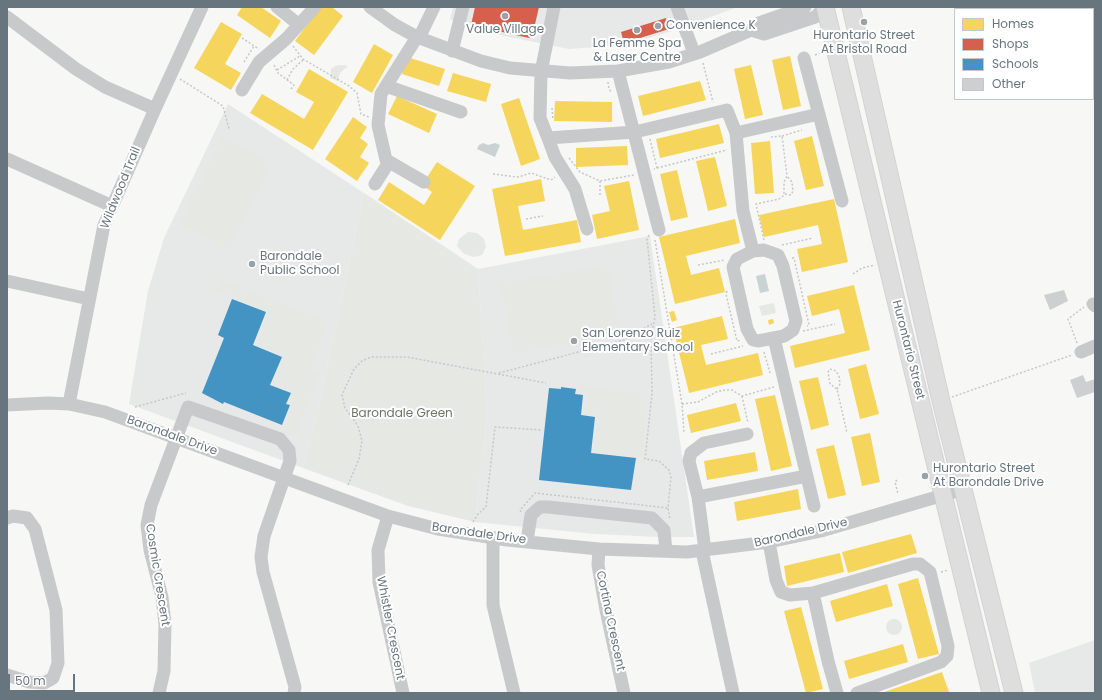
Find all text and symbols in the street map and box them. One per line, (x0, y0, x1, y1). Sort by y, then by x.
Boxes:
legend (954, 8, 1094, 100)
marker: Value Village (500, 11, 510, 21)
text: Homes (992, 15, 1034, 32)
marker: Hurontario Street At Bristol Road (859, 17, 869, 27)
place label: Convenience K (666, 19, 756, 33)
marker: Convenience K (653, 21, 663, 31)
place label: Value Village (466, 23, 544, 37)
marker: La Femme Spa & Laser Centre (632, 25, 642, 35)
place label: Hurontario Street At Bristol Road (813, 29, 915, 57)
text: Shops (992, 35, 1029, 52)
place label: La Femme Spa & Laser Centre (593, 37, 681, 65)
text: Schools (992, 55, 1039, 72)
text: Other (992, 75, 1025, 92)
street label: Wildwood Trail (98, 145, 144, 231)
place label: Barondale Public School (260, 250, 339, 278)
marker: Barondale Public School (247, 259, 257, 269)
street label: Hurontario Street (889, 299, 927, 401)
place label: San Lorenzo Ruiz Elementary School (582, 327, 693, 355)
marker: San Lorenzo Ruiz Elementary School (569, 336, 579, 346)
park label: Barondale Green (351, 407, 453, 421)
street label: Barondale Drive (125, 413, 219, 459)
place label: Hurontario Street At Barondale Drive (933, 462, 1044, 490)
marker: Hurontario Street At Barondale Drive (920, 471, 930, 481)
street label: Barondale Drive (753, 515, 849, 551)
street label: Barondale Drive (431, 520, 527, 548)
street label: Cosmic Crescent (142, 523, 172, 627)
street label: Cortina Crescent (592, 570, 628, 672)
street label: Whistler Crescent (373, 575, 407, 681)
scale bar (10, 666, 77, 692)
text: 50 m (15, 672, 46, 689)

